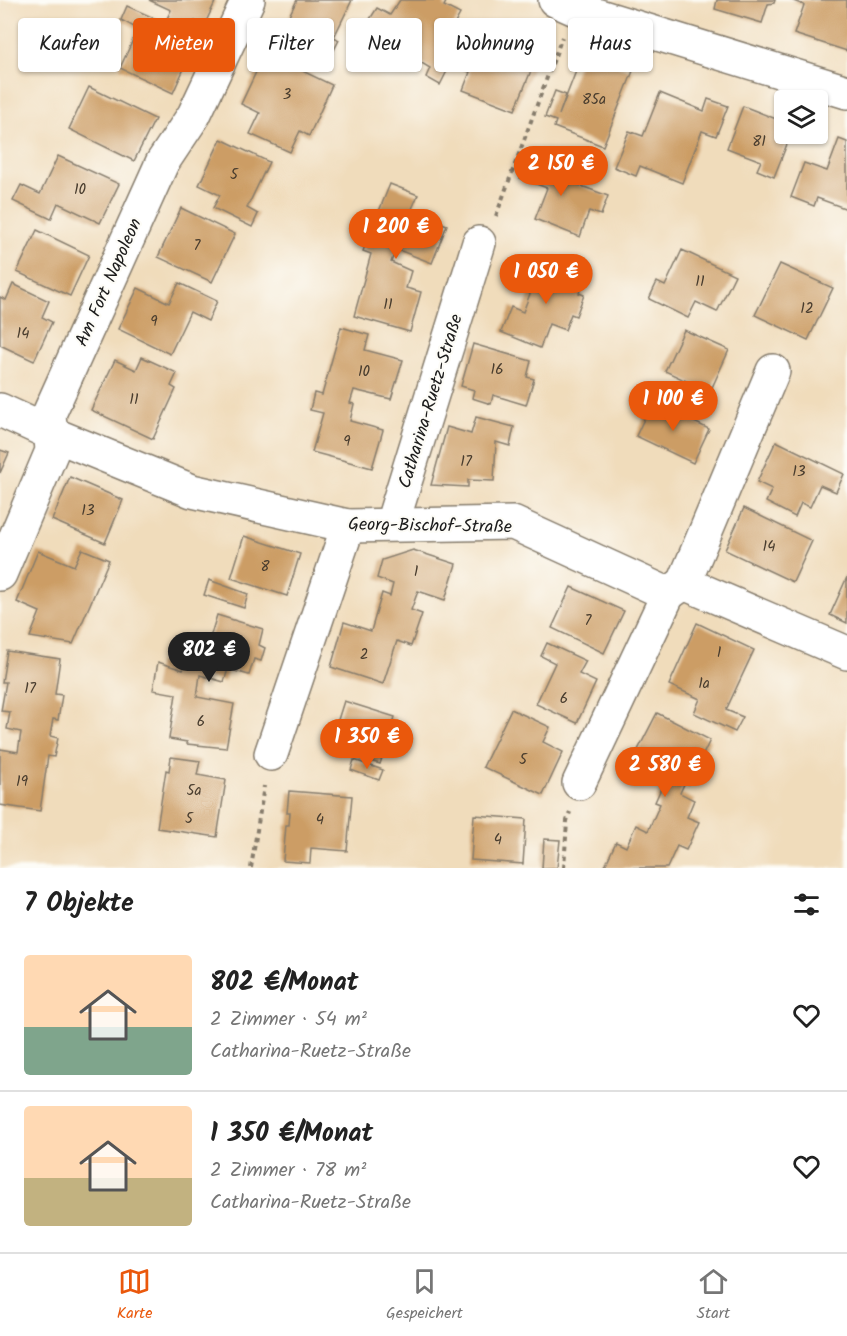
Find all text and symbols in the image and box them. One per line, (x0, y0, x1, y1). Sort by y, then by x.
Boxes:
chip: Kaufen (18, 18, 121, 72)
chip: Mieten (133, 18, 235, 72)
chip: Filter (247, 18, 334, 72)
chip: Neu (346, 18, 422, 72)
chip: Wohnung (434, 18, 556, 72)
chip: Haus (568, 18, 653, 72)
house number: 3 (283, 83, 292, 107)
house number: 85a (582, 88, 606, 112)
map controls (774, 90, 828, 144)
button: layers (774, 90, 828, 144)
house number: 81 (752, 130, 766, 154)
pin: 2 150 € (506, 146, 616, 197)
text: 2 150 € (528, 149, 594, 181)
house number: 5 (230, 163, 239, 187)
house number: 10 (74, 178, 87, 202)
pin: 1 200 € (341, 209, 451, 260)
text: 1 200 € (363, 212, 429, 244)
street label: Am Fort Napoleon (68, 214, 151, 351)
house number: 7 (194, 234, 202, 258)
pin: 1 050 € (491, 254, 601, 305)
text: 1 050 € (514, 257, 578, 289)
house number: 11 (695, 270, 705, 294)
house number: 11 (383, 293, 393, 317)
house number: 12 (800, 297, 814, 321)
house number: 9 (150, 310, 158, 334)
street label: Catharina-Ruetz-Straße (391, 311, 472, 492)
house number: 14 (17, 322, 29, 346)
house number: 16 (490, 358, 504, 382)
house number: 10 (358, 360, 371, 384)
pin: 1 100 € (618, 381, 728, 432)
text: 1 100 € (643, 384, 703, 416)
house number: 11 (129, 388, 139, 412)
house number: 9 (343, 430, 351, 454)
house number: 17 (460, 450, 473, 474)
house number: 13 (792, 460, 806, 484)
house number: 13 (81, 499, 95, 523)
street label: Georg-Bischof-Straße (348, 511, 512, 542)
house number: 14 (763, 535, 775, 559)
house number: 8 (260, 555, 270, 579)
house number: 1 (414, 560, 419, 584)
house number: 7 (585, 609, 593, 633)
pin: 802 € (167, 632, 251, 683)
text: 802 € (182, 635, 236, 667)
house number: 1 (717, 641, 722, 665)
house number: 2 (360, 643, 368, 667)
house number: 1a (698, 672, 710, 696)
house number: 17 (24, 677, 37, 701)
house number: 6 (560, 687, 568, 711)
house number: 6 (197, 710, 205, 734)
pin: 1 350 € (312, 719, 422, 770)
text: 1 350 € (334, 722, 400, 754)
pin: 2 580 € (610, 747, 720, 798)
house number: 5 (519, 748, 528, 772)
text: 2 580 € (629, 750, 701, 782)
house number: 19 (16, 770, 29, 794)
house number: 5a (186, 779, 202, 803)
house number: 5 (185, 807, 194, 831)
house number: 4 (316, 808, 324, 832)
house number: 4 (494, 828, 502, 852)
text: 7 Objekte (24, 883, 134, 925)
icon: filters (790, 888, 823, 921)
text: 802 €/Monat (210, 962, 359, 1004)
icon: home (72, 979, 144, 1051)
icon: heart (790, 999, 823, 1032)
text: 2 Zimmer · 54 m² (210, 1004, 367, 1036)
text: Catharina-Ruetz-Straße (210, 1036, 411, 1068)
text: 1 350 €/Monat (210, 1113, 373, 1155)
icon: home (72, 1130, 144, 1202)
icon: heart (790, 1150, 823, 1183)
text: 2 Zimmer · 78 m² (210, 1155, 366, 1187)
text: Catharina-Ruetz-Straße (210, 1187, 411, 1219)
tab: Karte (117, 1265, 152, 1326)
tab: Gespeichert (386, 1265, 463, 1326)
tab: Start (696, 1265, 730, 1326)

